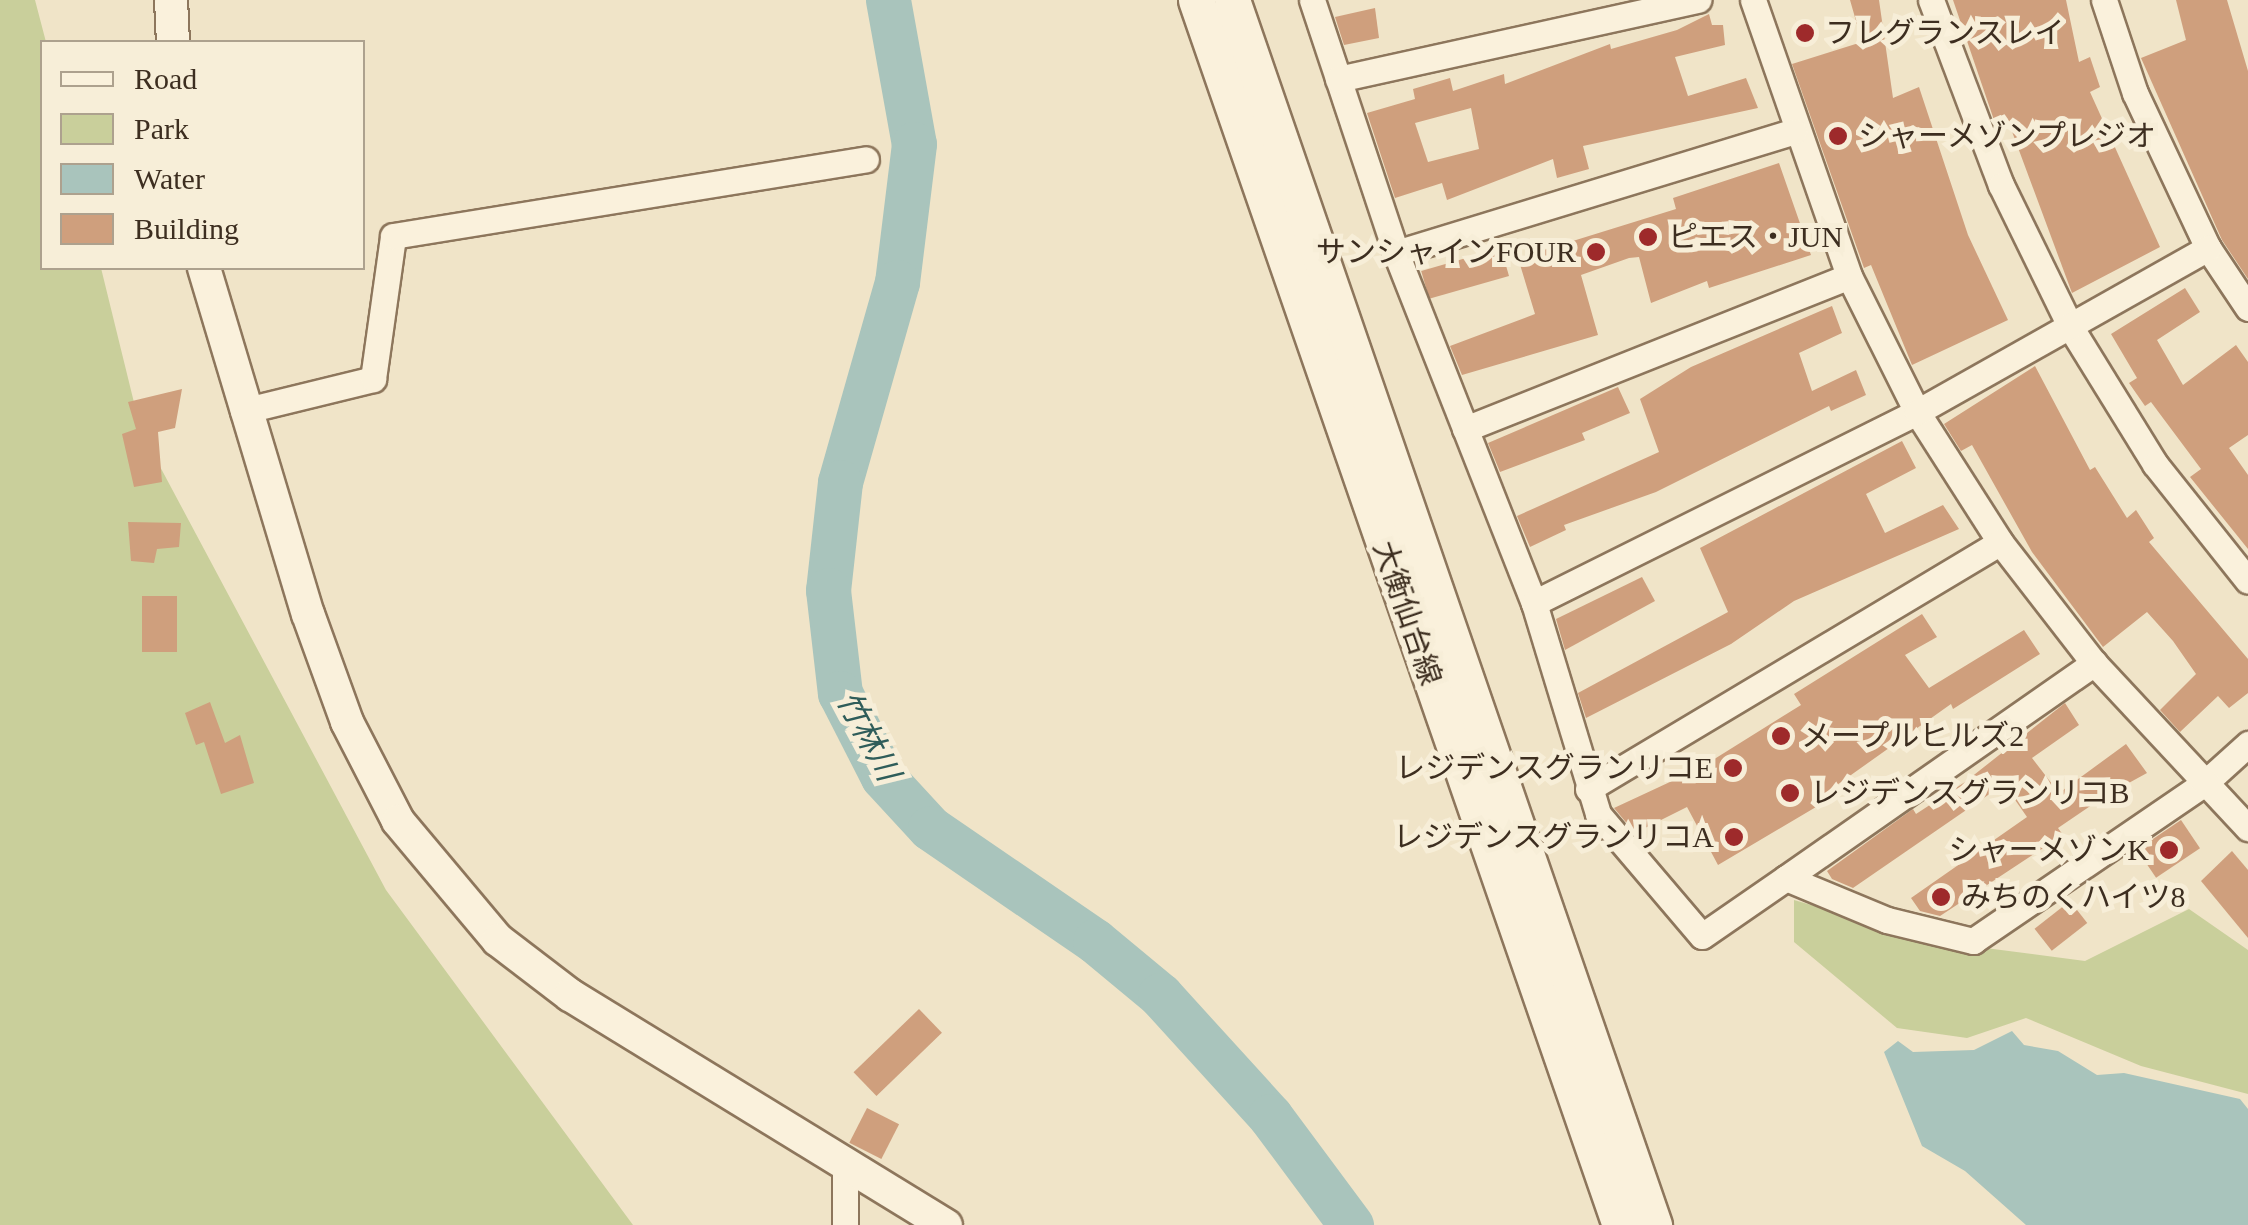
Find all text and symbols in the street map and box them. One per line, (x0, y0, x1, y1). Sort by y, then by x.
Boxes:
place label: フレグランスレイ (1825, 15, 2065, 51)
marker: フレグランスレイ (1794, 22, 1816, 44)
legend (40, 40, 365, 270)
text: Road (134, 62, 197, 95)
text: Park (134, 112, 189, 145)
place label: シャーメゾンプレジオ (1858, 118, 2158, 154)
marker: シャーメゾンプレジオ (1827, 125, 1849, 147)
text: Water (134, 162, 205, 195)
text: Building (134, 212, 239, 245)
place label: ピエス・JUN (1668, 219, 1843, 255)
marker: ピエス・JUN (1637, 226, 1659, 248)
place label: サンシャインFOUR (1316, 234, 1576, 270)
marker: サンシャインFOUR (1585, 241, 1607, 263)
street label: 大衡仙台線 (1366, 536, 1448, 690)
water label: 竹林川 (829, 685, 907, 787)
place label: メープルヒルズ2 (1801, 718, 2026, 754)
marker: メープルヒルズ2 (1770, 725, 1792, 747)
place label: レジデンスグランリコE (1395, 750, 1713, 786)
marker: レジデンスグランリコE (1722, 757, 1744, 779)
place label: レジデンスグランリコB (1810, 775, 2130, 811)
marker: レジデンスグランリコB (1779, 782, 1801, 804)
place label: レジデンスグランリコA (1392, 819, 1714, 855)
marker: レジデンスグランリコA (1723, 826, 1745, 848)
place label: シャーメゾンK (1947, 832, 2149, 868)
marker: シャーメゾンK (2158, 839, 2180, 861)
place label: みちのくハイツ8 (1961, 879, 2186, 915)
marker: みちのくハイツ8 (1930, 886, 1952, 908)

